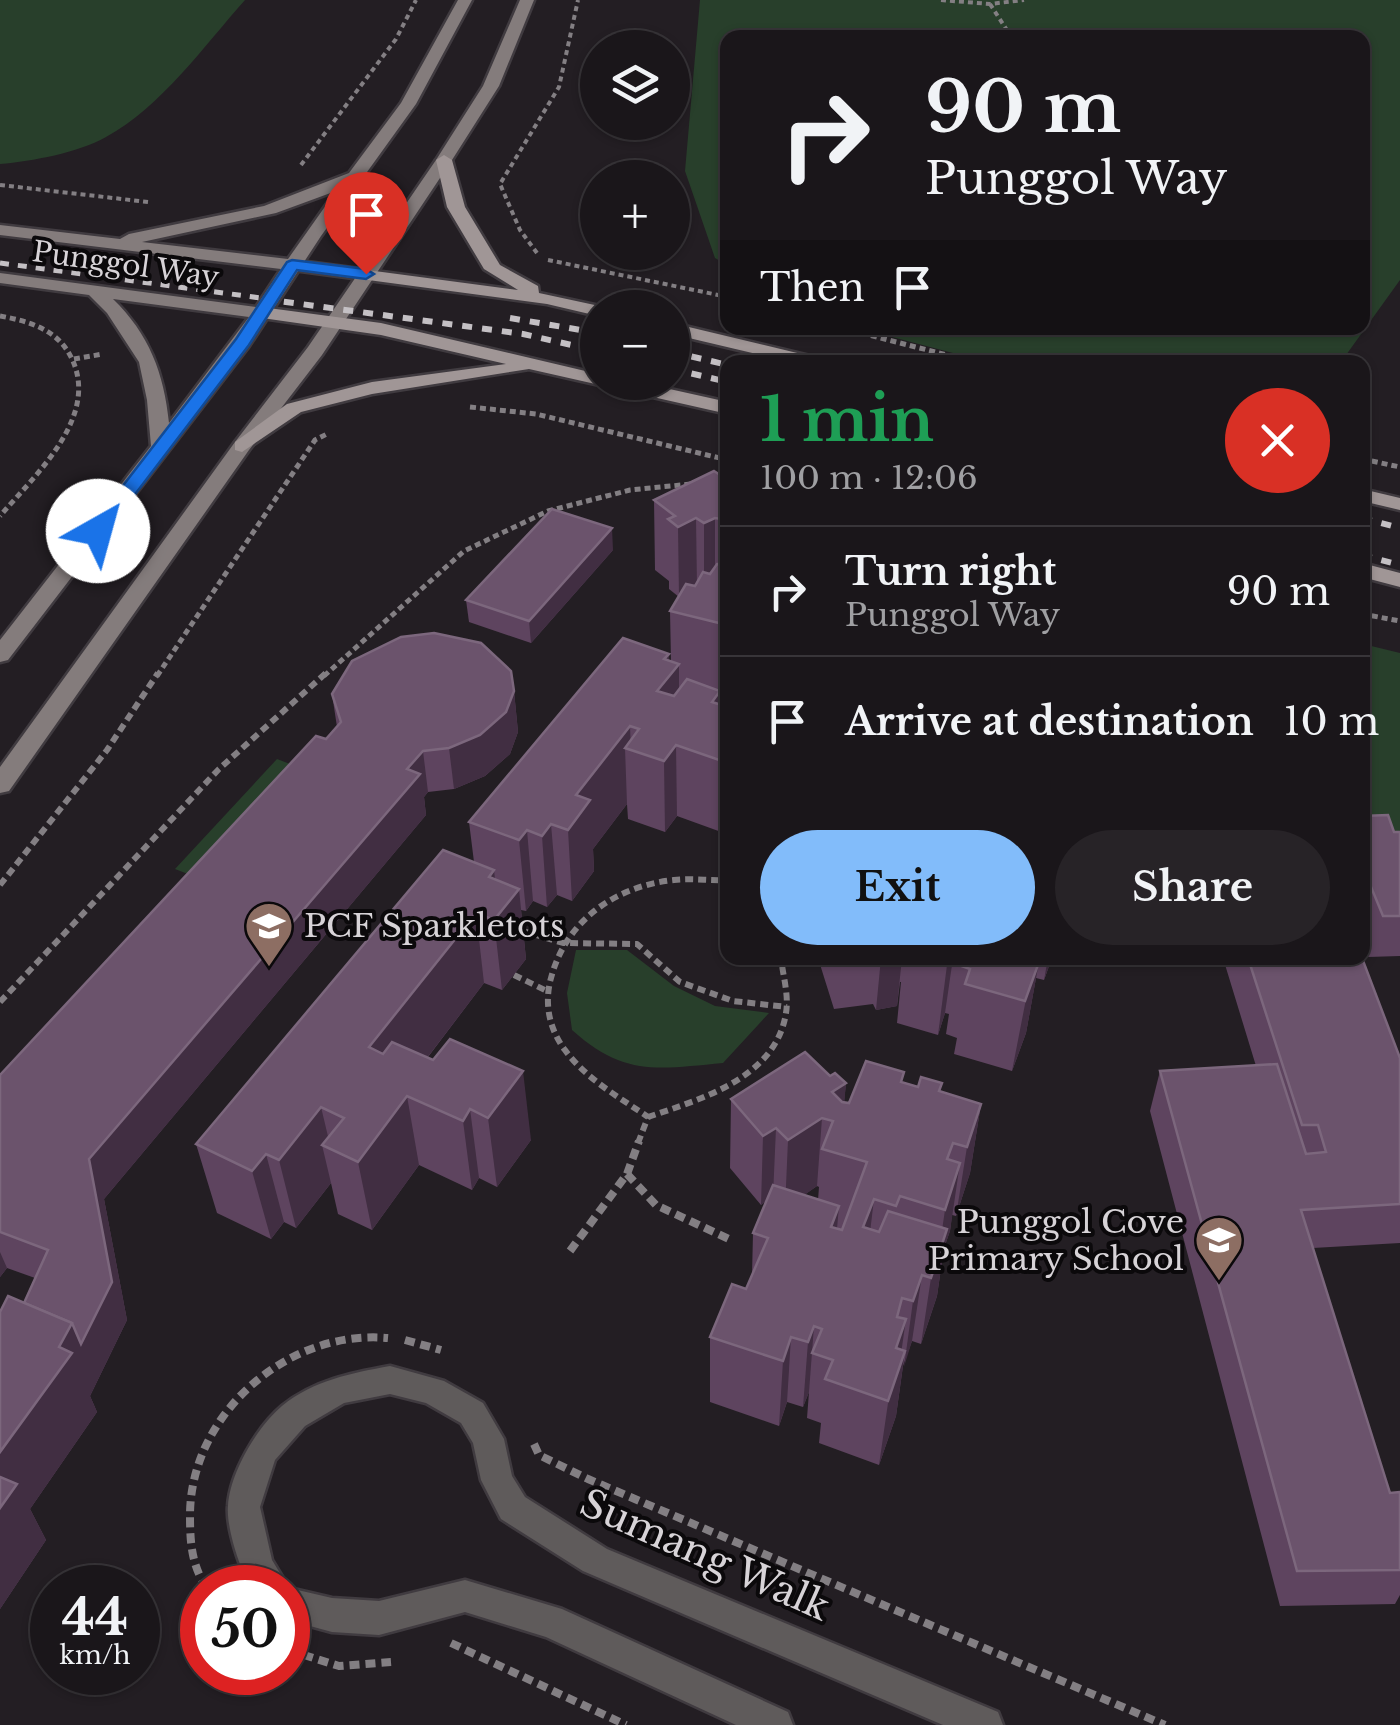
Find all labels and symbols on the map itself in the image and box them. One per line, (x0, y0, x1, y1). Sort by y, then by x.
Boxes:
pin (324, 172, 409, 275)
street label: Punggol Way (30, 234, 222, 295)
position arrow (46, 479, 150, 583)
school or university icon: PCF Sparkletots (243, 900, 295, 968)
place label: PCF Sparkletots (304, 906, 565, 946)
place label: Punggol Cove Primary School (928, 1202, 1184, 1279)
school or university icon: Punggol Cove Primary School (1193, 1214, 1245, 1282)
street label: Sumang Walk (573, 1479, 838, 1631)
speed limit sign: 50 (180, 1565, 310, 1695)

